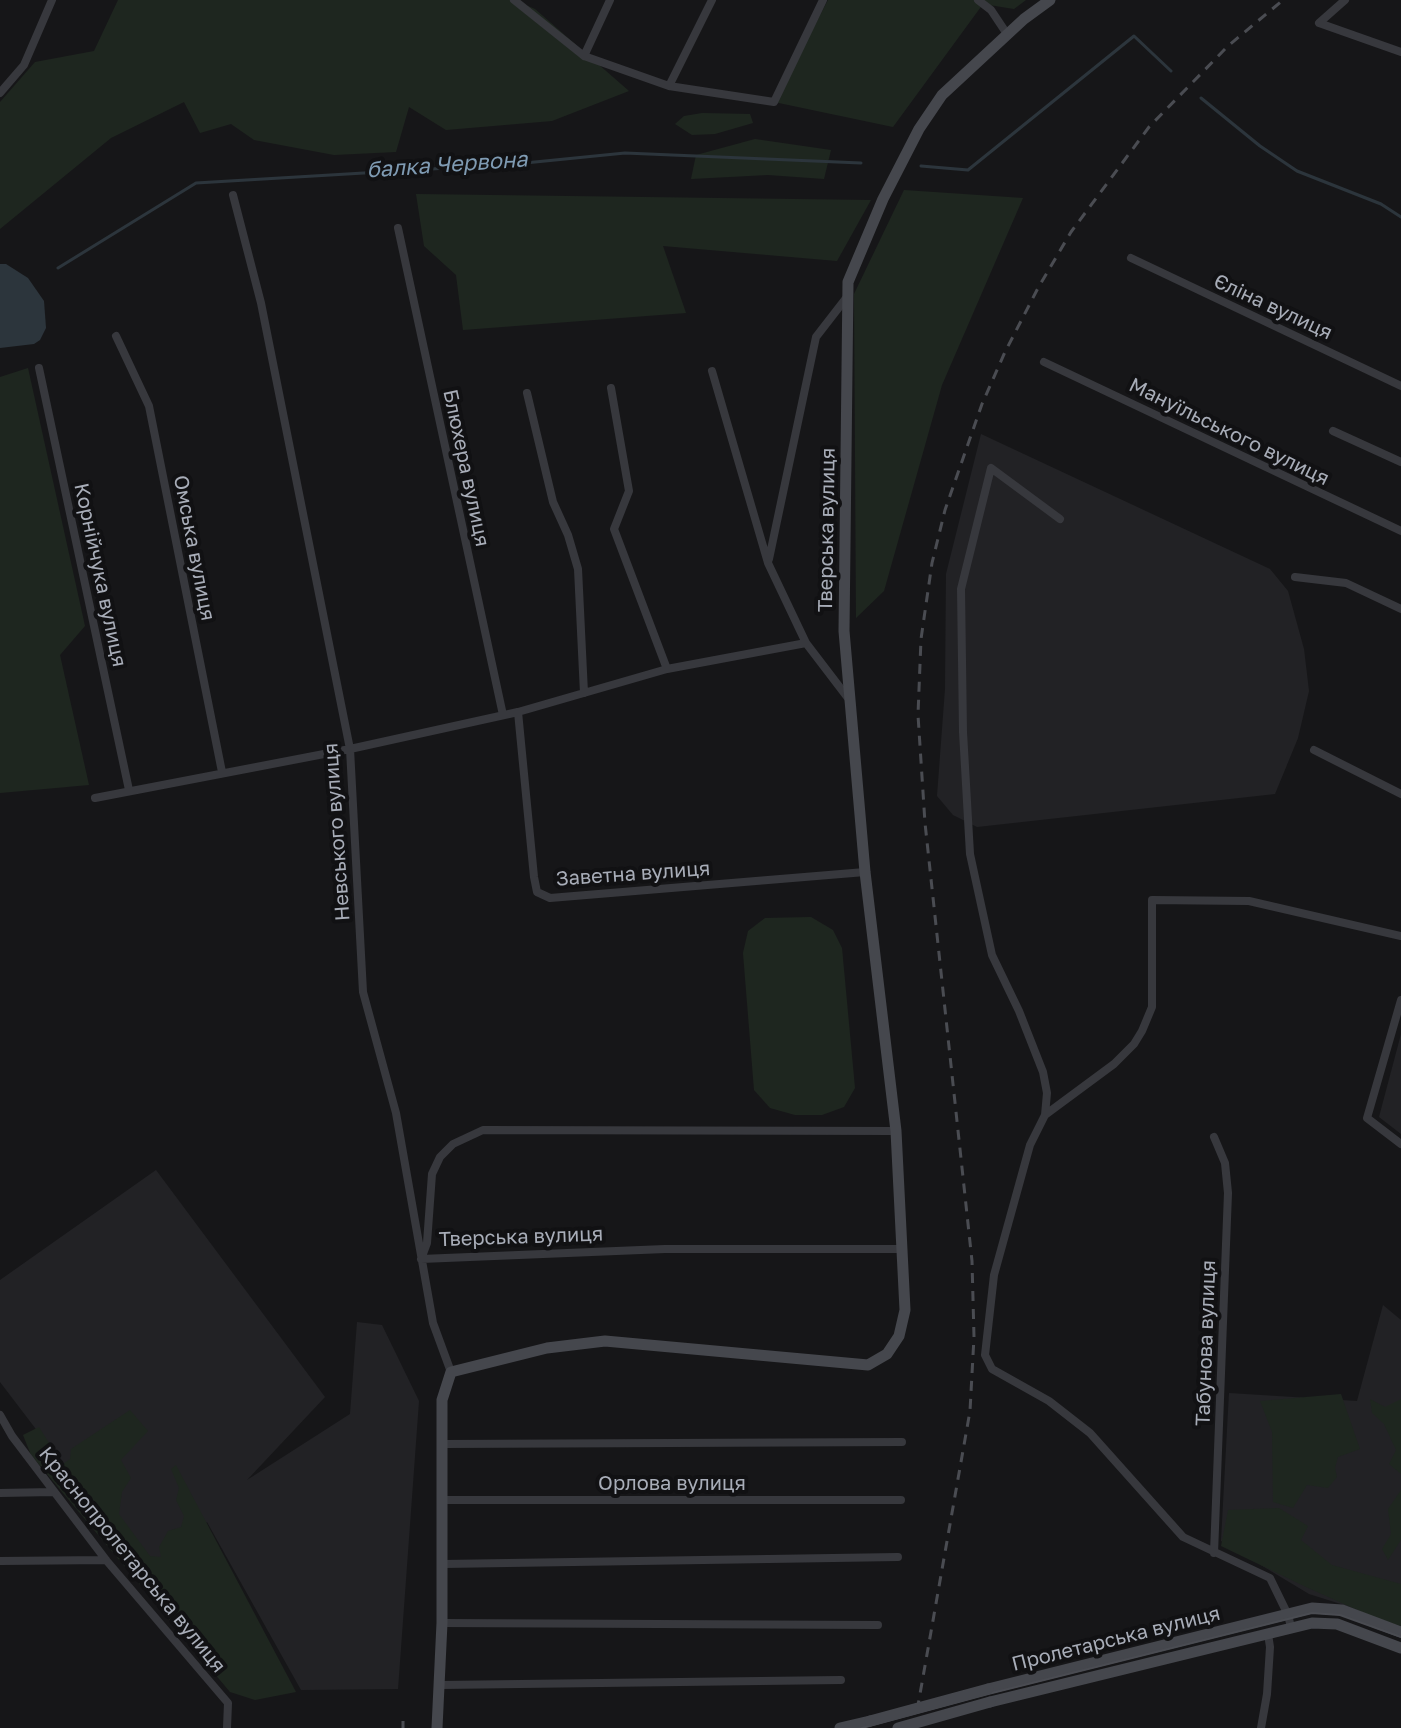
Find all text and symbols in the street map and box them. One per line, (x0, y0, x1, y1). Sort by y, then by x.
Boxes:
water label: балка Червона (366, 146, 528, 184)
street label: Єліна вулиця (1210, 269, 1336, 345)
street label: Мануїльського вулиця (1125, 373, 1333, 491)
street label: Блюхера вулиця (438, 387, 494, 549)
street label: Тверська вулиця (814, 448, 840, 612)
street label: Омська вулиця (168, 473, 220, 623)
street label: Корнійчука вулиця (69, 481, 131, 669)
street label: Невського вулиця (319, 742, 355, 922)
street label: Заветна вулиця (555, 857, 711, 891)
street label: Тверська вулиця (438, 1222, 604, 1252)
street label: Табунова вулиця (1191, 1260, 1221, 1426)
street label: Краснопролетарська вулиця (33, 1442, 231, 1678)
street label: Орлова вулиця (598, 1472, 746, 1496)
street label: Пролетарська вулиця (1009, 1601, 1223, 1677)

